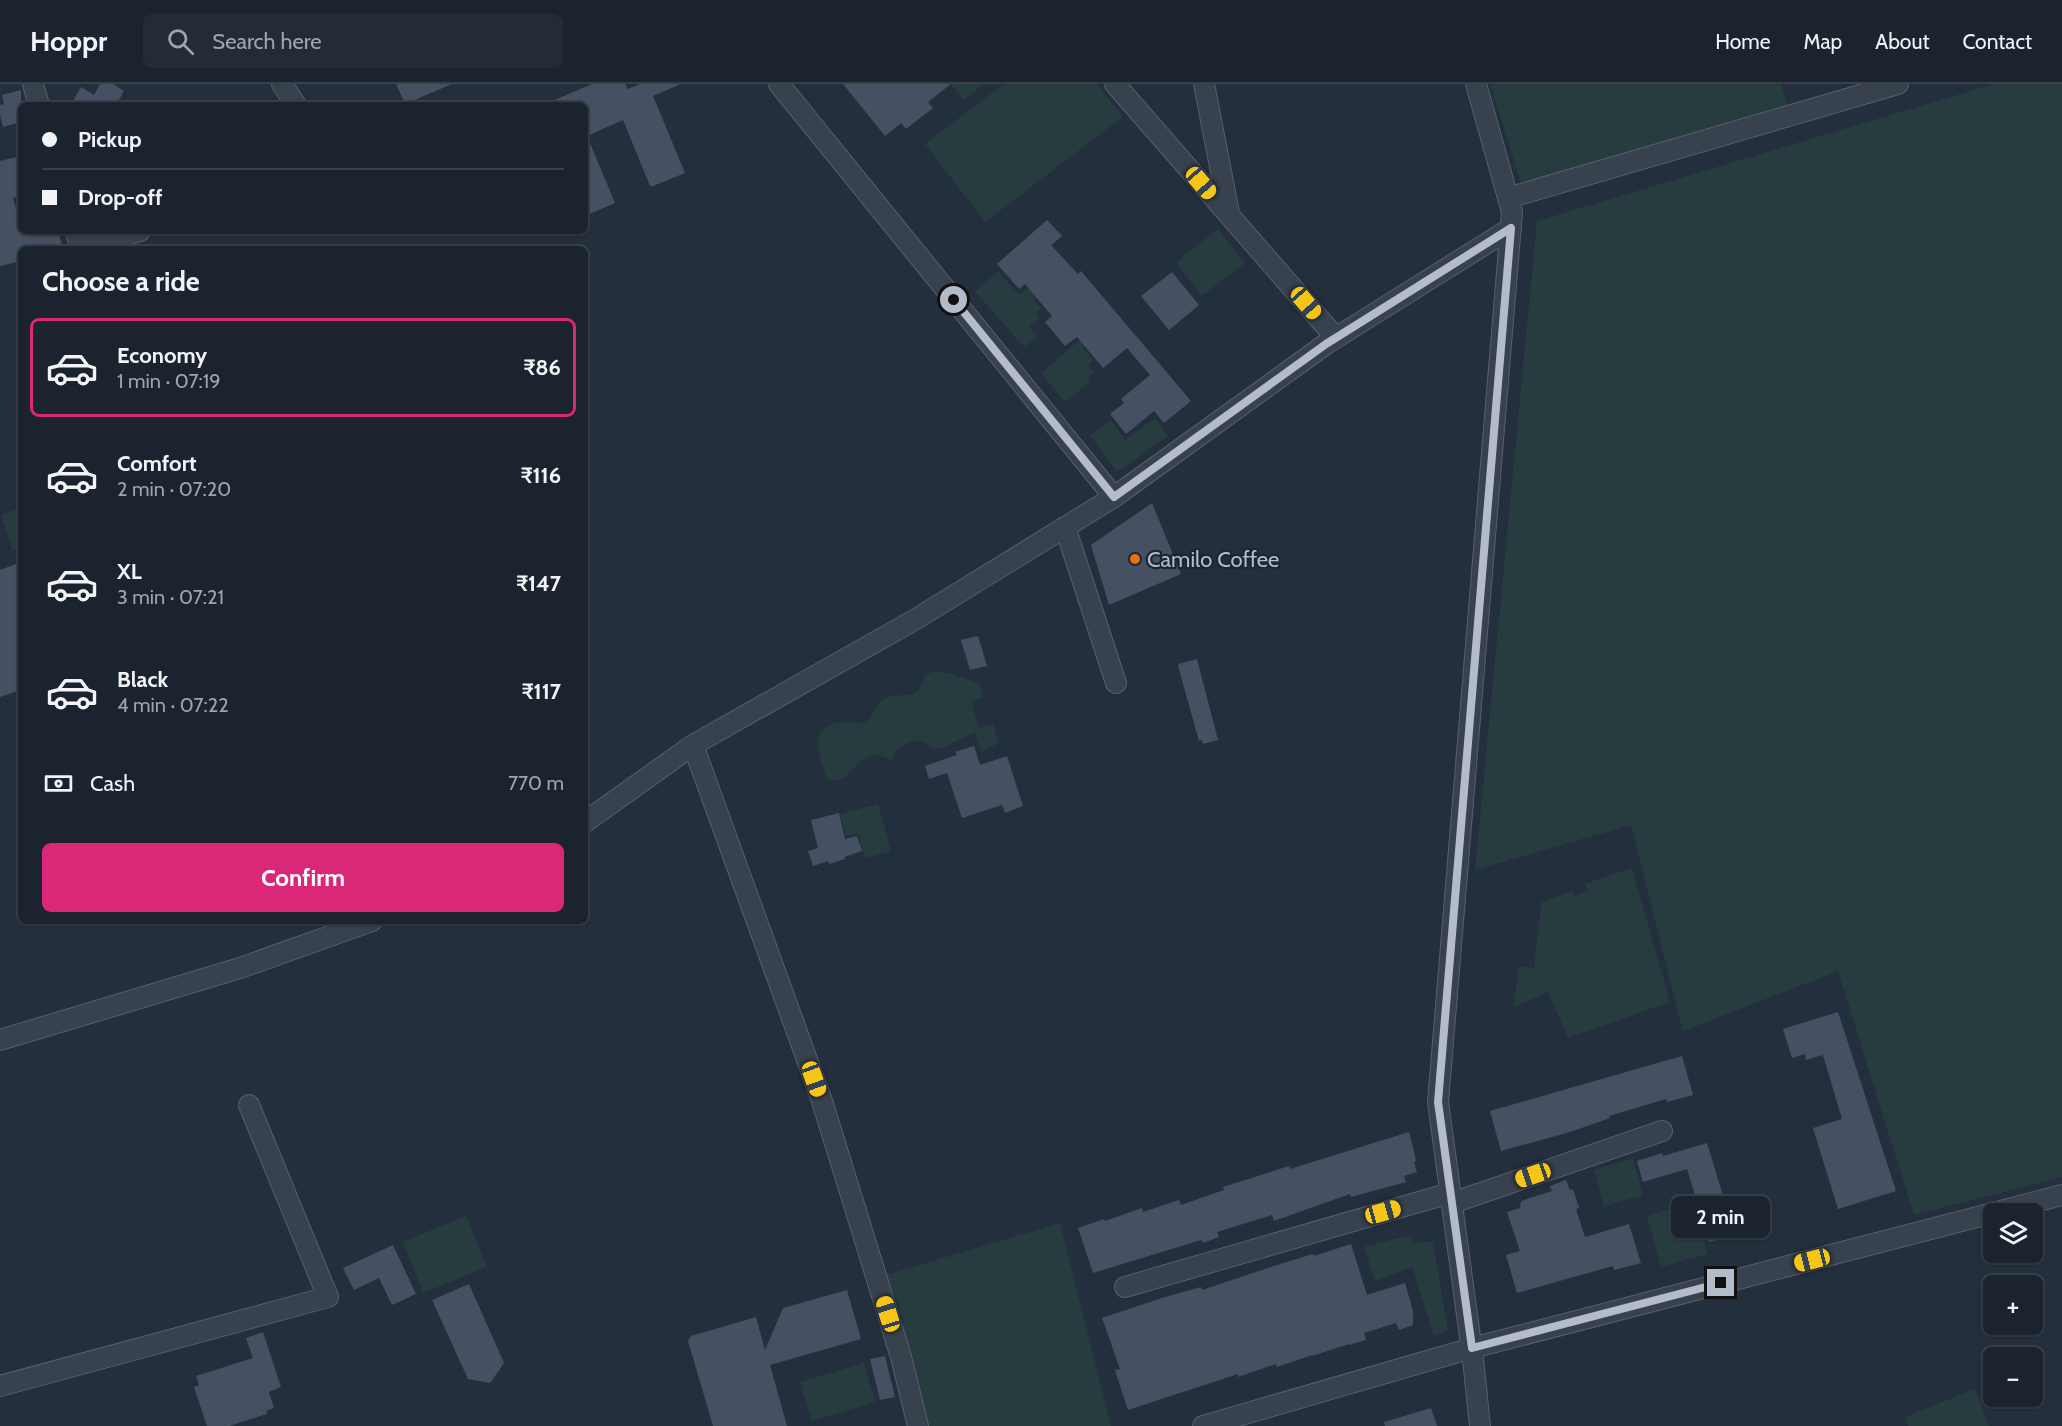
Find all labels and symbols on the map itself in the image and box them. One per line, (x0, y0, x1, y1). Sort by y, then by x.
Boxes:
car (1182, 164, 1220, 202)
car (1287, 284, 1325, 322)
route start (940, 286, 967, 313)
place label: Camilo Coffee (1147, 546, 1279, 573)
marker: Camilo Coffee (1128, 552, 1142, 566)
car (799, 1059, 829, 1099)
car (1513, 1161, 1553, 1189)
callout: 2 min (1672, 1196, 1770, 1238)
car (1363, 1198, 1403, 1226)
car (1792, 1247, 1832, 1273)
route end (1707, 1269, 1734, 1296)
car (874, 1294, 902, 1334)

